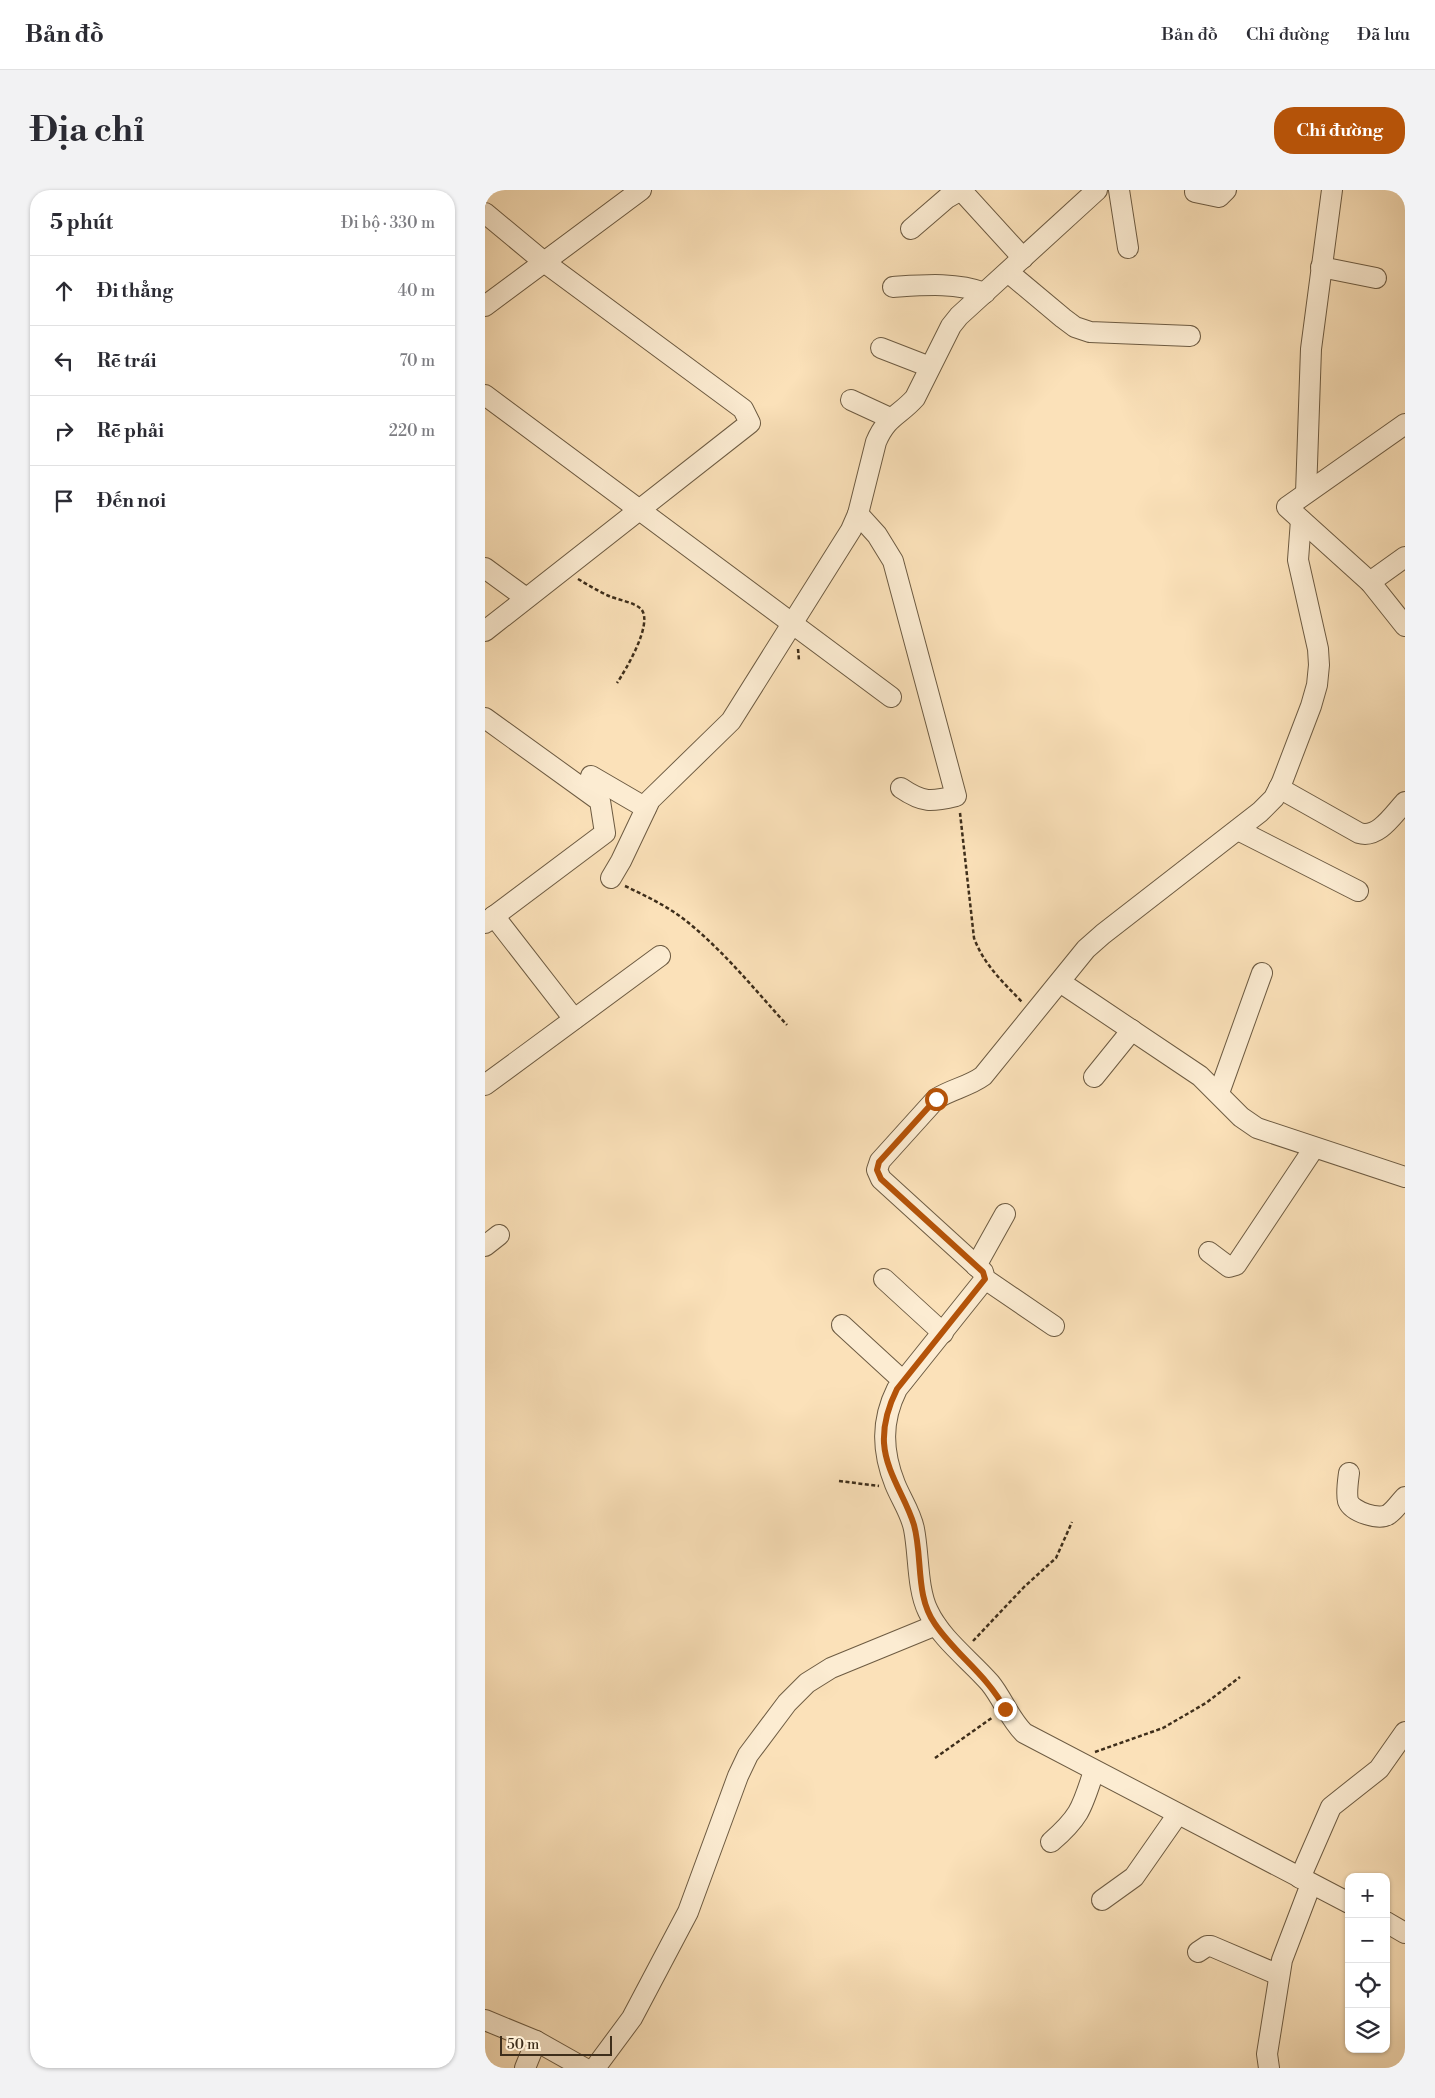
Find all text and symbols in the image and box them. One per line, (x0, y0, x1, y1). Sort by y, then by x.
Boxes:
text: Bản đồ (25, 20, 104, 50)
text: Bản đồ (1161, 23, 1218, 46)
text: Chỉ đường (1246, 23, 1329, 46)
text: Đã lưu (1357, 23, 1410, 46)
button: Chỉ đường (1274, 107, 1405, 154)
text: Địa chỉ (30, 109, 144, 152)
text: 5 phút (50, 210, 113, 236)
text: Đi bộ · 330 m (341, 213, 435, 233)
icon: ahead (50, 277, 78, 305)
text: Đi thẳng (97, 279, 173, 303)
text: 40 m (398, 281, 435, 301)
icon: left (50, 347, 78, 375)
text: Rẽ trái (97, 349, 157, 373)
text: 70 m (399, 351, 435, 371)
icon: right (50, 417, 78, 445)
text: Rẽ phải (97, 419, 164, 443)
text: 220 m (389, 421, 435, 441)
icon: arrive (50, 487, 78, 515)
text: Đến nơi (97, 489, 166, 513)
route start (925, 1088, 948, 1111)
route end (994, 1698, 1017, 1721)
map controls (1345, 1873, 1390, 2053)
button: + (1345, 1873, 1390, 1918)
button: − (1345, 1918, 1390, 1963)
button: locate (1345, 1963, 1390, 2008)
button: layers (1345, 2008, 1390, 2053)
scale bar (500, 2033, 613, 2056)
text: 50 m (507, 2036, 539, 2054)

